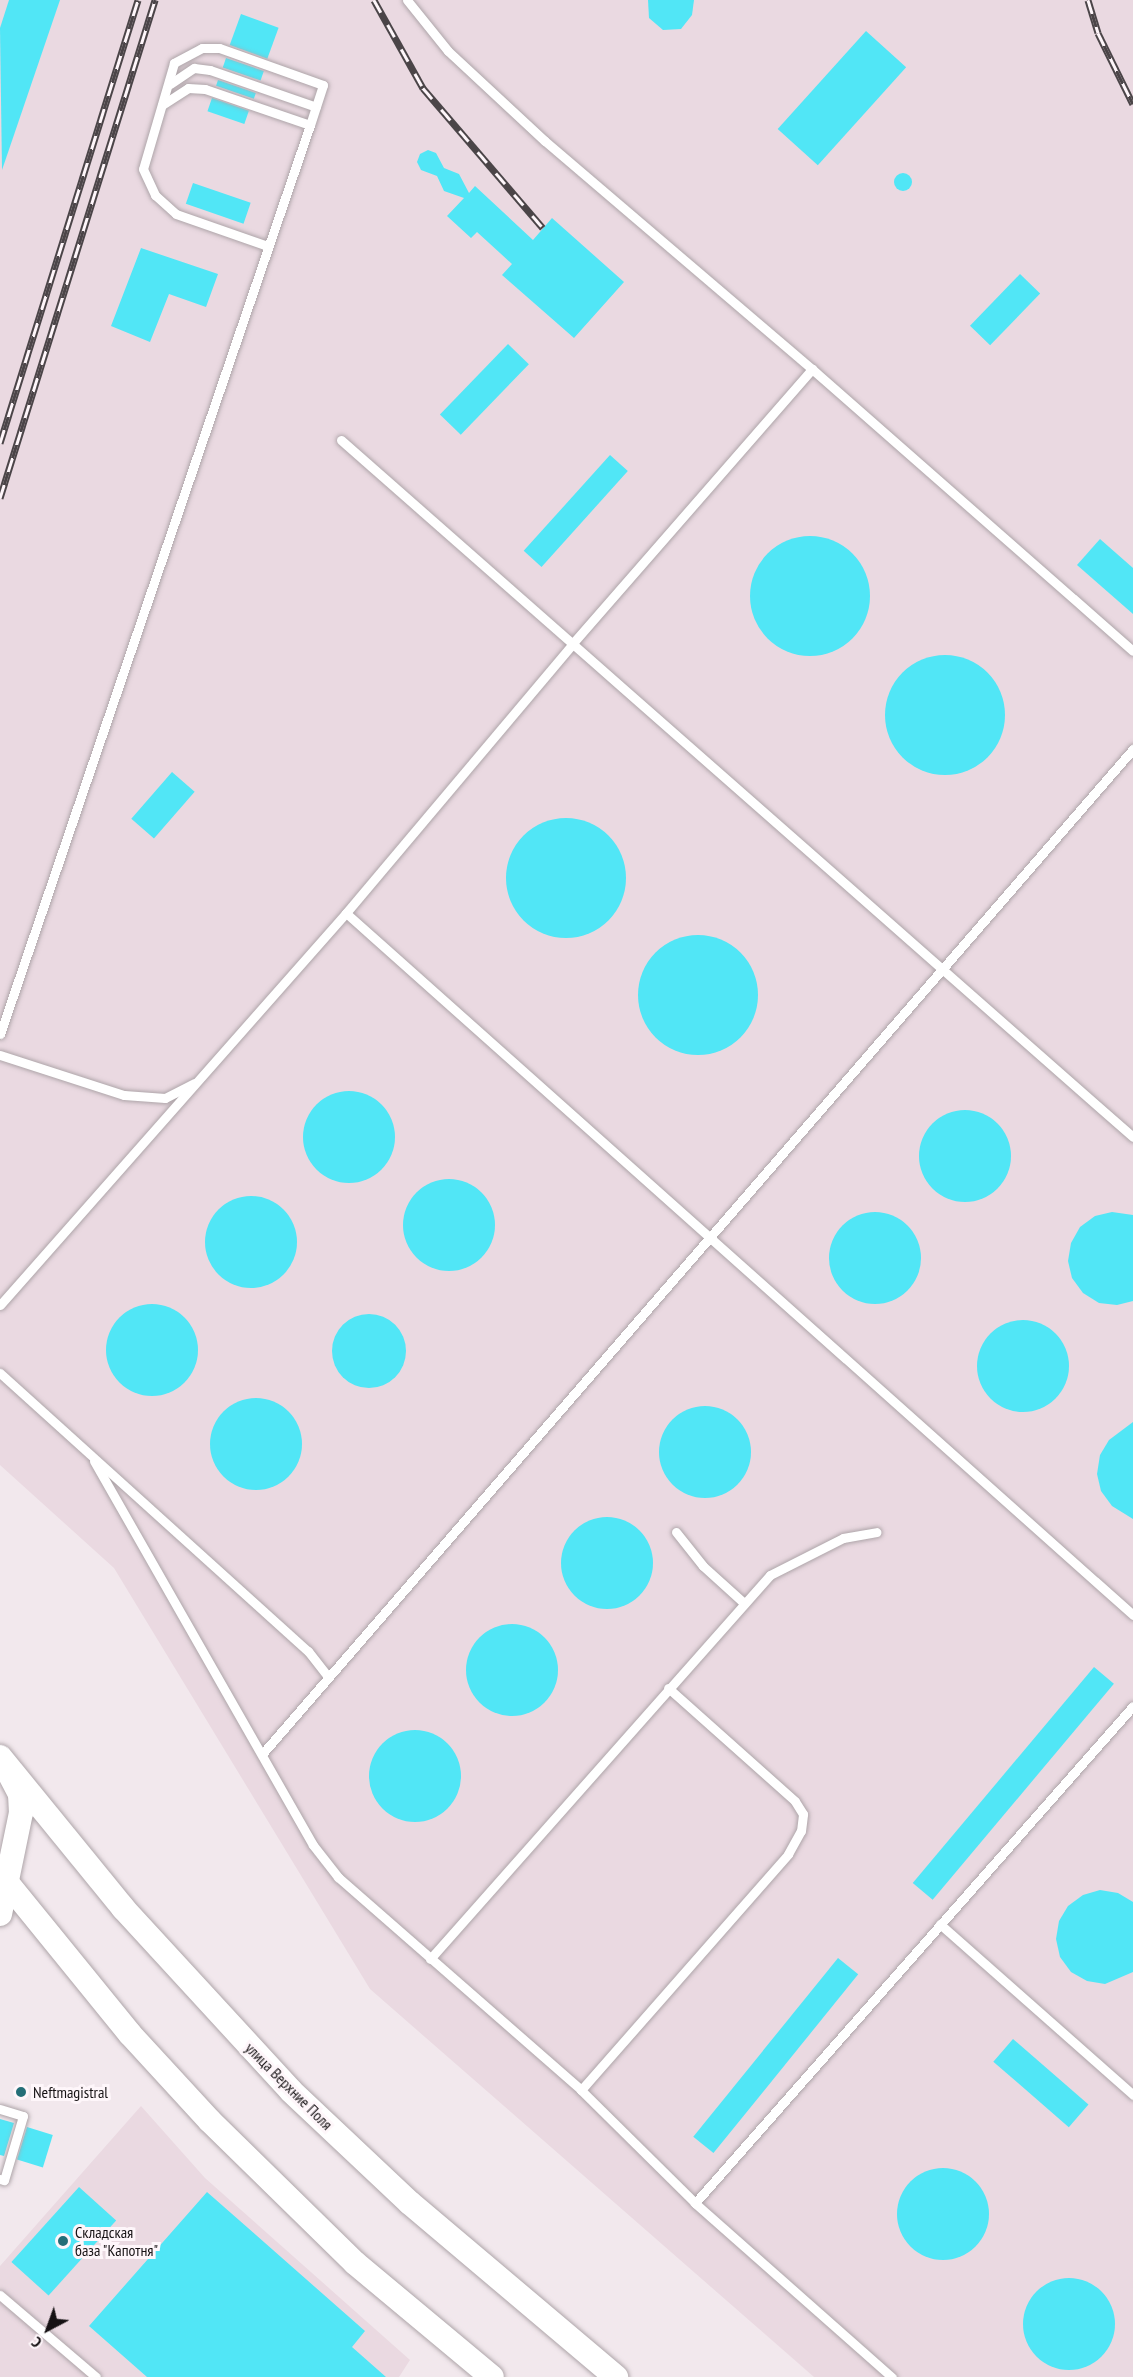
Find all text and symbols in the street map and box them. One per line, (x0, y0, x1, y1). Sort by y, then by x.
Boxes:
street label: улица Верхние Поля (241, 2038, 337, 2134)
place label: Neftmagistral (33, 2082, 108, 2102)
marker: Neftmagistral (14, 2085, 28, 2099)
place label: Складская база "Капотня" (75, 2222, 159, 2260)
marker: Складская база "Капотня" (56, 2234, 70, 2248)
north arrow (18, 2299, 78, 2359)
text: С (27, 2333, 46, 2353)

